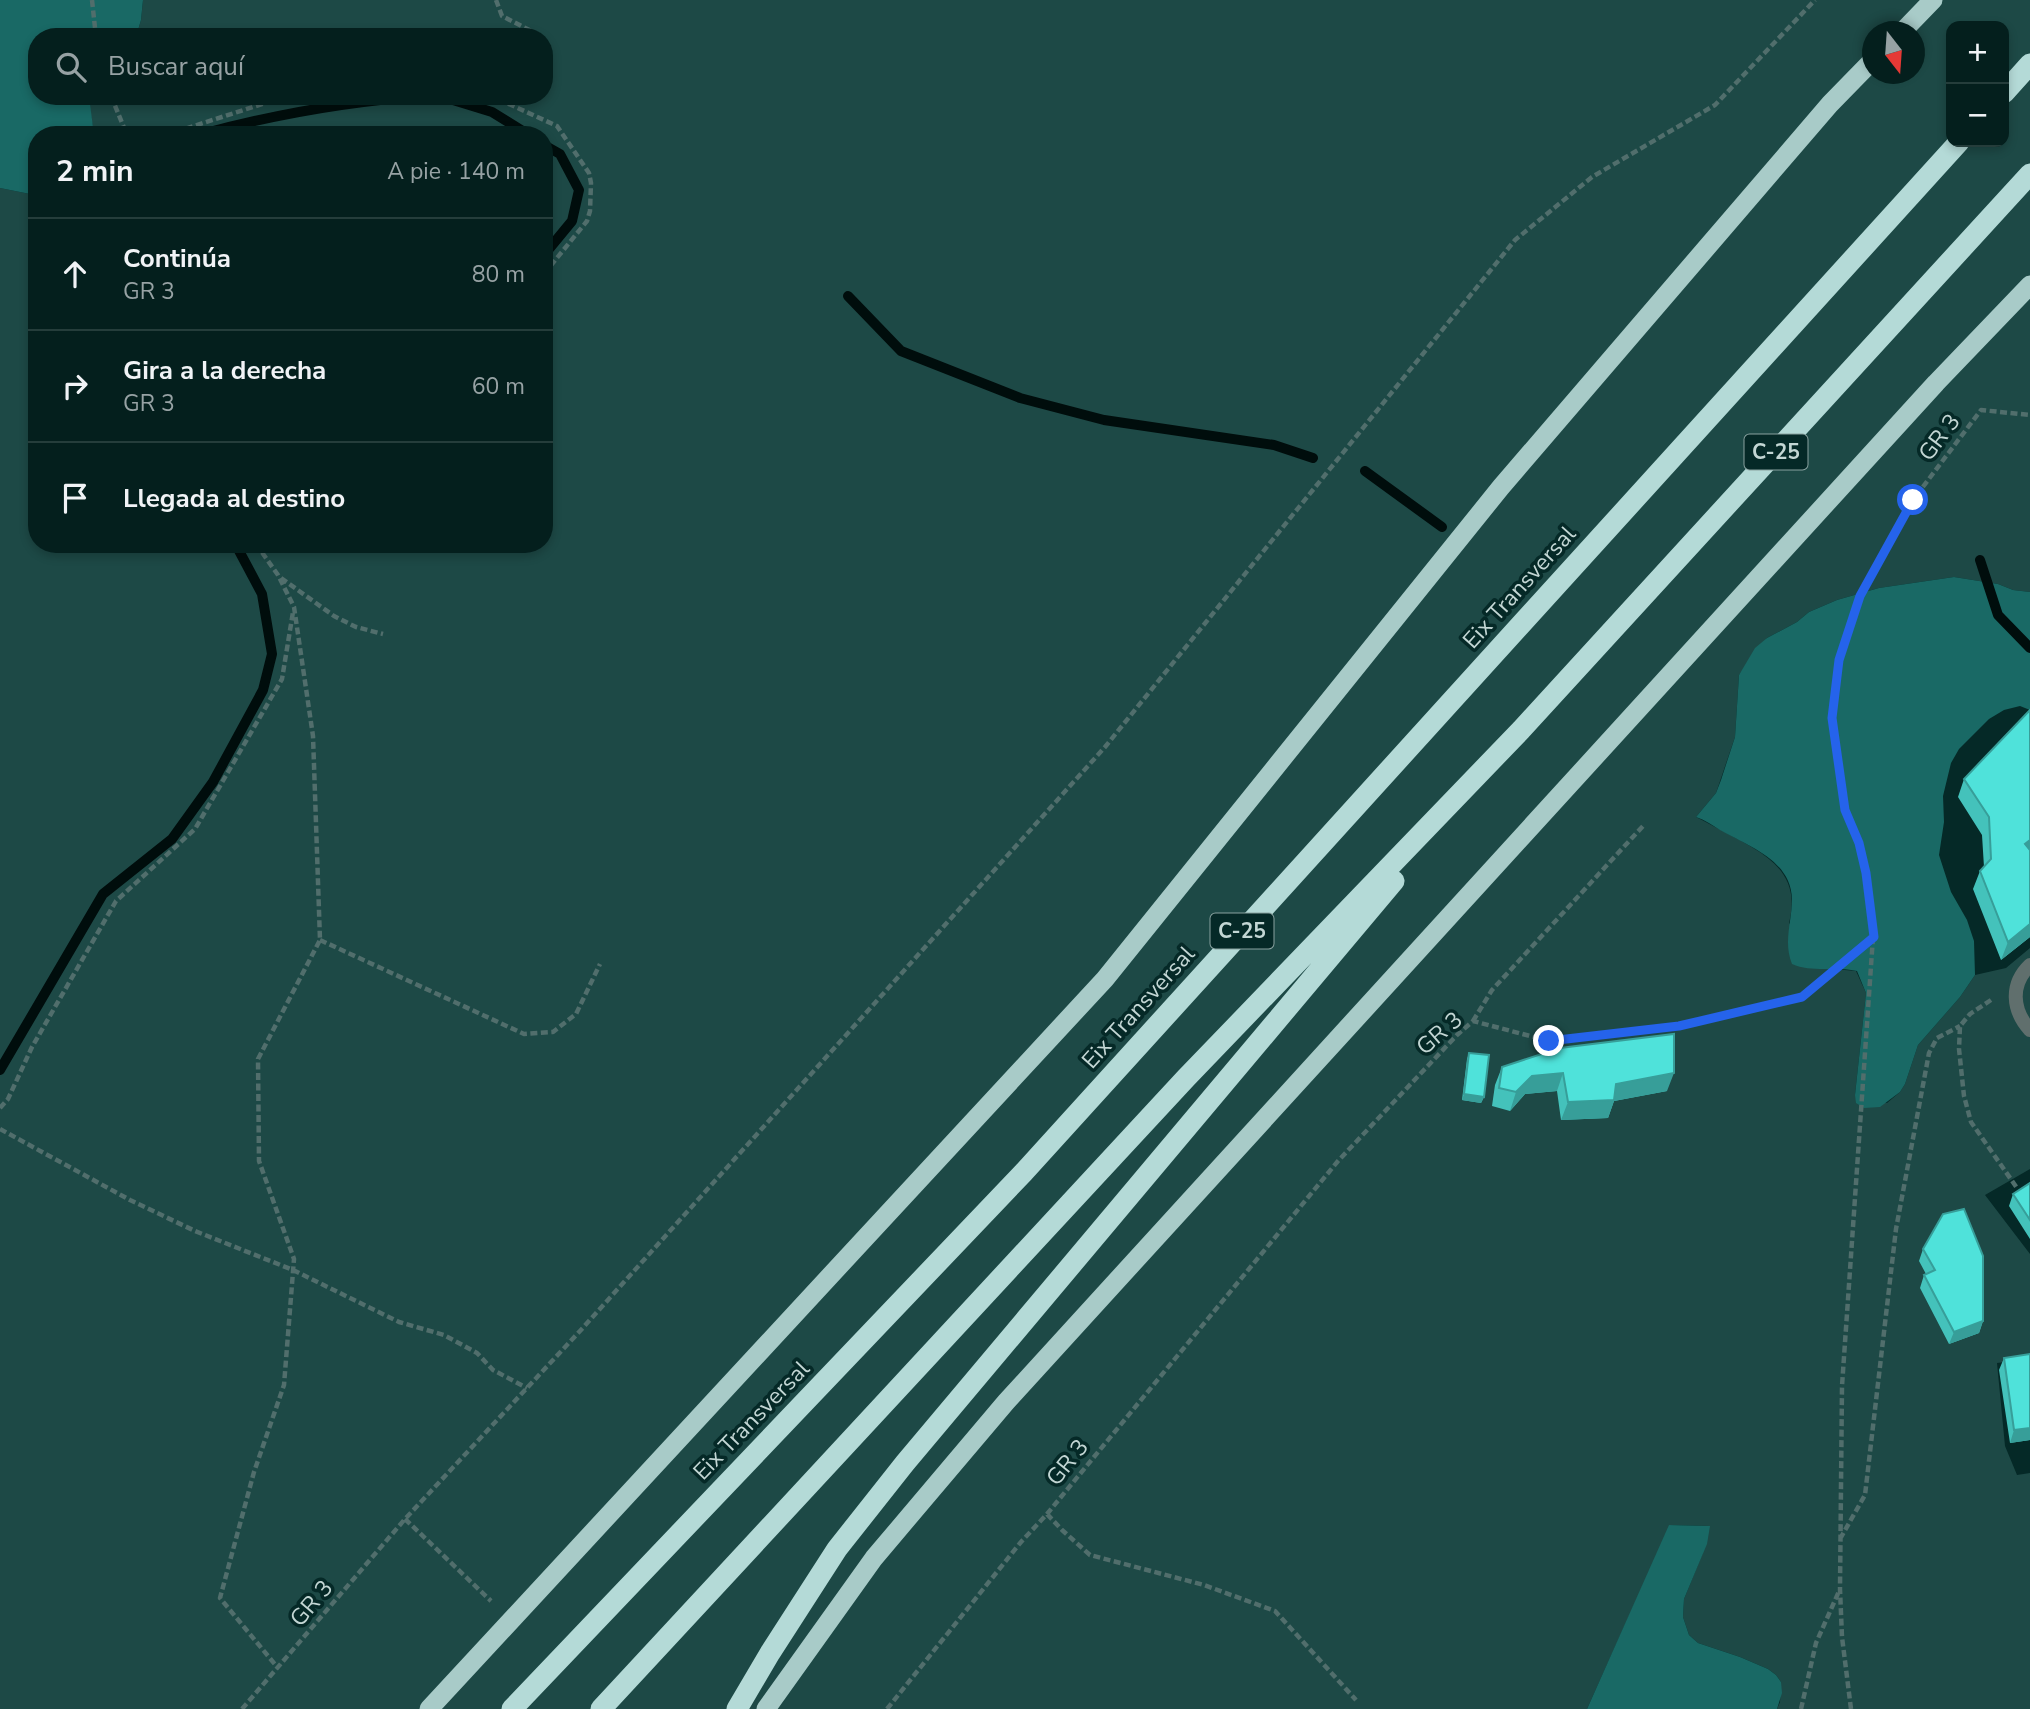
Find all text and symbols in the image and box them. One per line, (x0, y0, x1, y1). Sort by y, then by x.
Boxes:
north arrow (1862, 21, 1925, 84)
map controls (1946, 21, 2009, 147)
button: + (1946, 21, 2009, 84)
search box (28, 28, 553, 105)
icon: search (52, 48, 90, 86)
text: Buscar aquí (108, 49, 244, 84)
button: − (1946, 84, 2009, 147)
text: 2 min (56, 151, 134, 192)
text: A pie · 140 m (387, 156, 525, 187)
text: Continúa (123, 241, 231, 276)
icon: ahead (56, 255, 94, 293)
text: 80 m (472, 259, 525, 290)
text: GR 3 (123, 276, 175, 307)
text: Gira a la derecha (123, 353, 326, 388)
icon: right (56, 367, 94, 405)
text: 60 m (472, 371, 525, 402)
text: GR 3 (123, 388, 175, 419)
street label: GR 3 (1911, 407, 1967, 467)
road number: C-25 (1744, 434, 1808, 470)
icon: arrive (56, 479, 94, 517)
text: Llegada al destino (123, 481, 345, 516)
route start (1897, 484, 1928, 515)
street label: Eix Transversal (1456, 519, 1583, 655)
road number: C-25 (1210, 914, 1274, 948)
street label: Eix Transversal (1075, 939, 1202, 1075)
street label: GR 3 (1410, 1005, 1469, 1062)
route end (1533, 1025, 1564, 1056)
street label: Eix Transversal (686, 1354, 817, 1487)
street label: GR 3 (1039, 1432, 1096, 1492)
street label: GR 3 (283, 1574, 340, 1633)

